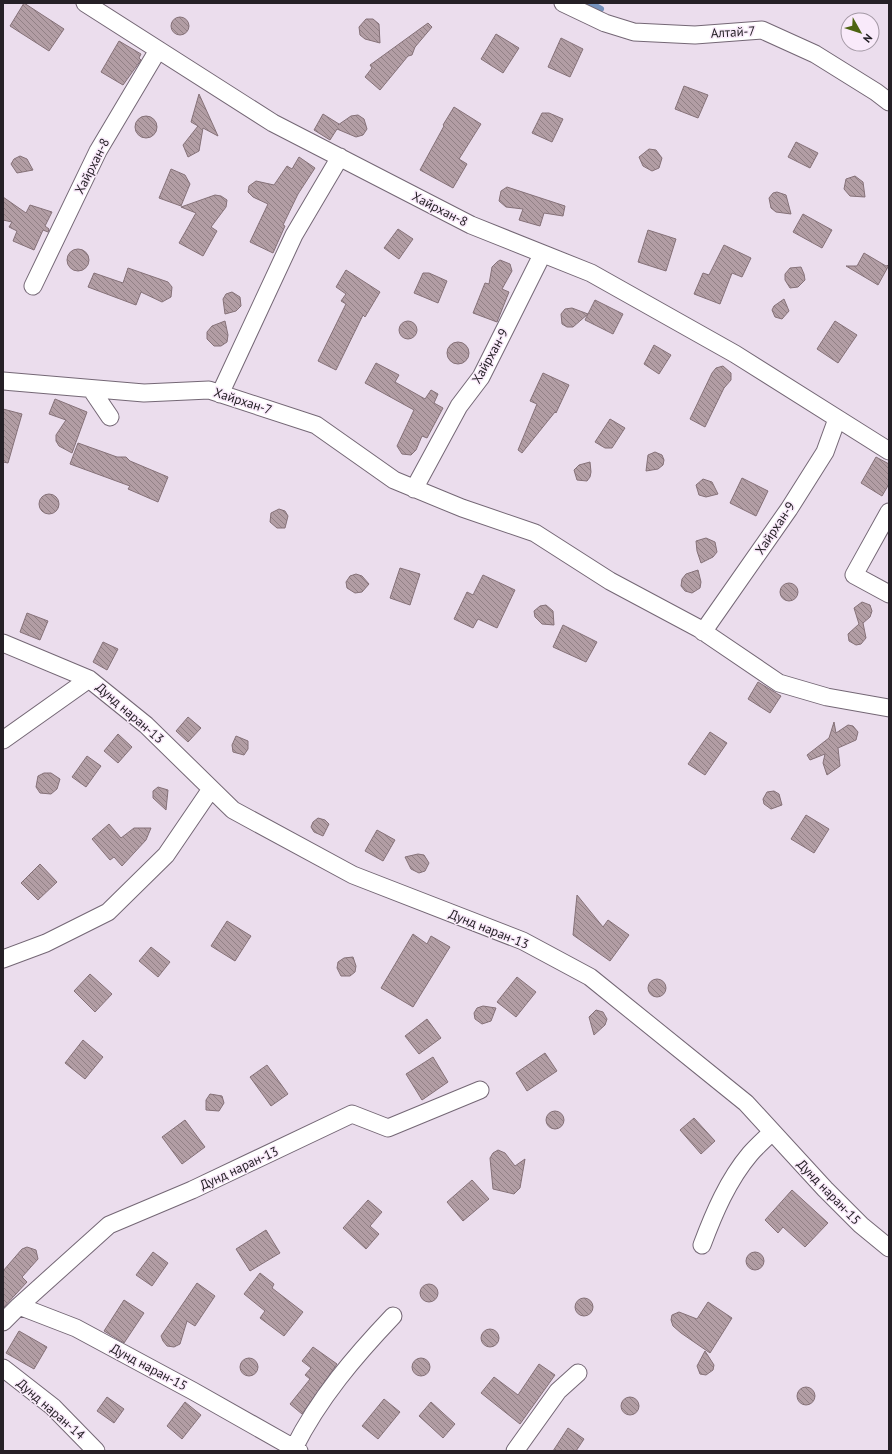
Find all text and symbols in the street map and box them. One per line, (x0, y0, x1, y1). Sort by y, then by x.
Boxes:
north arrow (840, 12, 880, 52)
street label: Алтай-7 (710, 22, 756, 42)
text: N (860, 31, 875, 46)
street label: Хайрхан-8 (71, 135, 113, 197)
street label: Хайрхан-8 (409, 188, 471, 230)
street label: Хайрхан-9 (468, 326, 512, 386)
street label: Хайрхан-7 (212, 384, 274, 418)
street label: Хайрхан-9 (751, 498, 799, 558)
street label: Дунд наран-13 (92, 679, 168, 747)
street label: Дунд наран-13 (447, 905, 531, 953)
street label: Дунд наран-13 (197, 1142, 281, 1194)
street label: Дунд наран-15 (793, 1156, 865, 1228)
street label: Дунд наран-15 (108, 1340, 190, 1394)
street label: Дунд наран-14 (13, 1375, 89, 1443)

